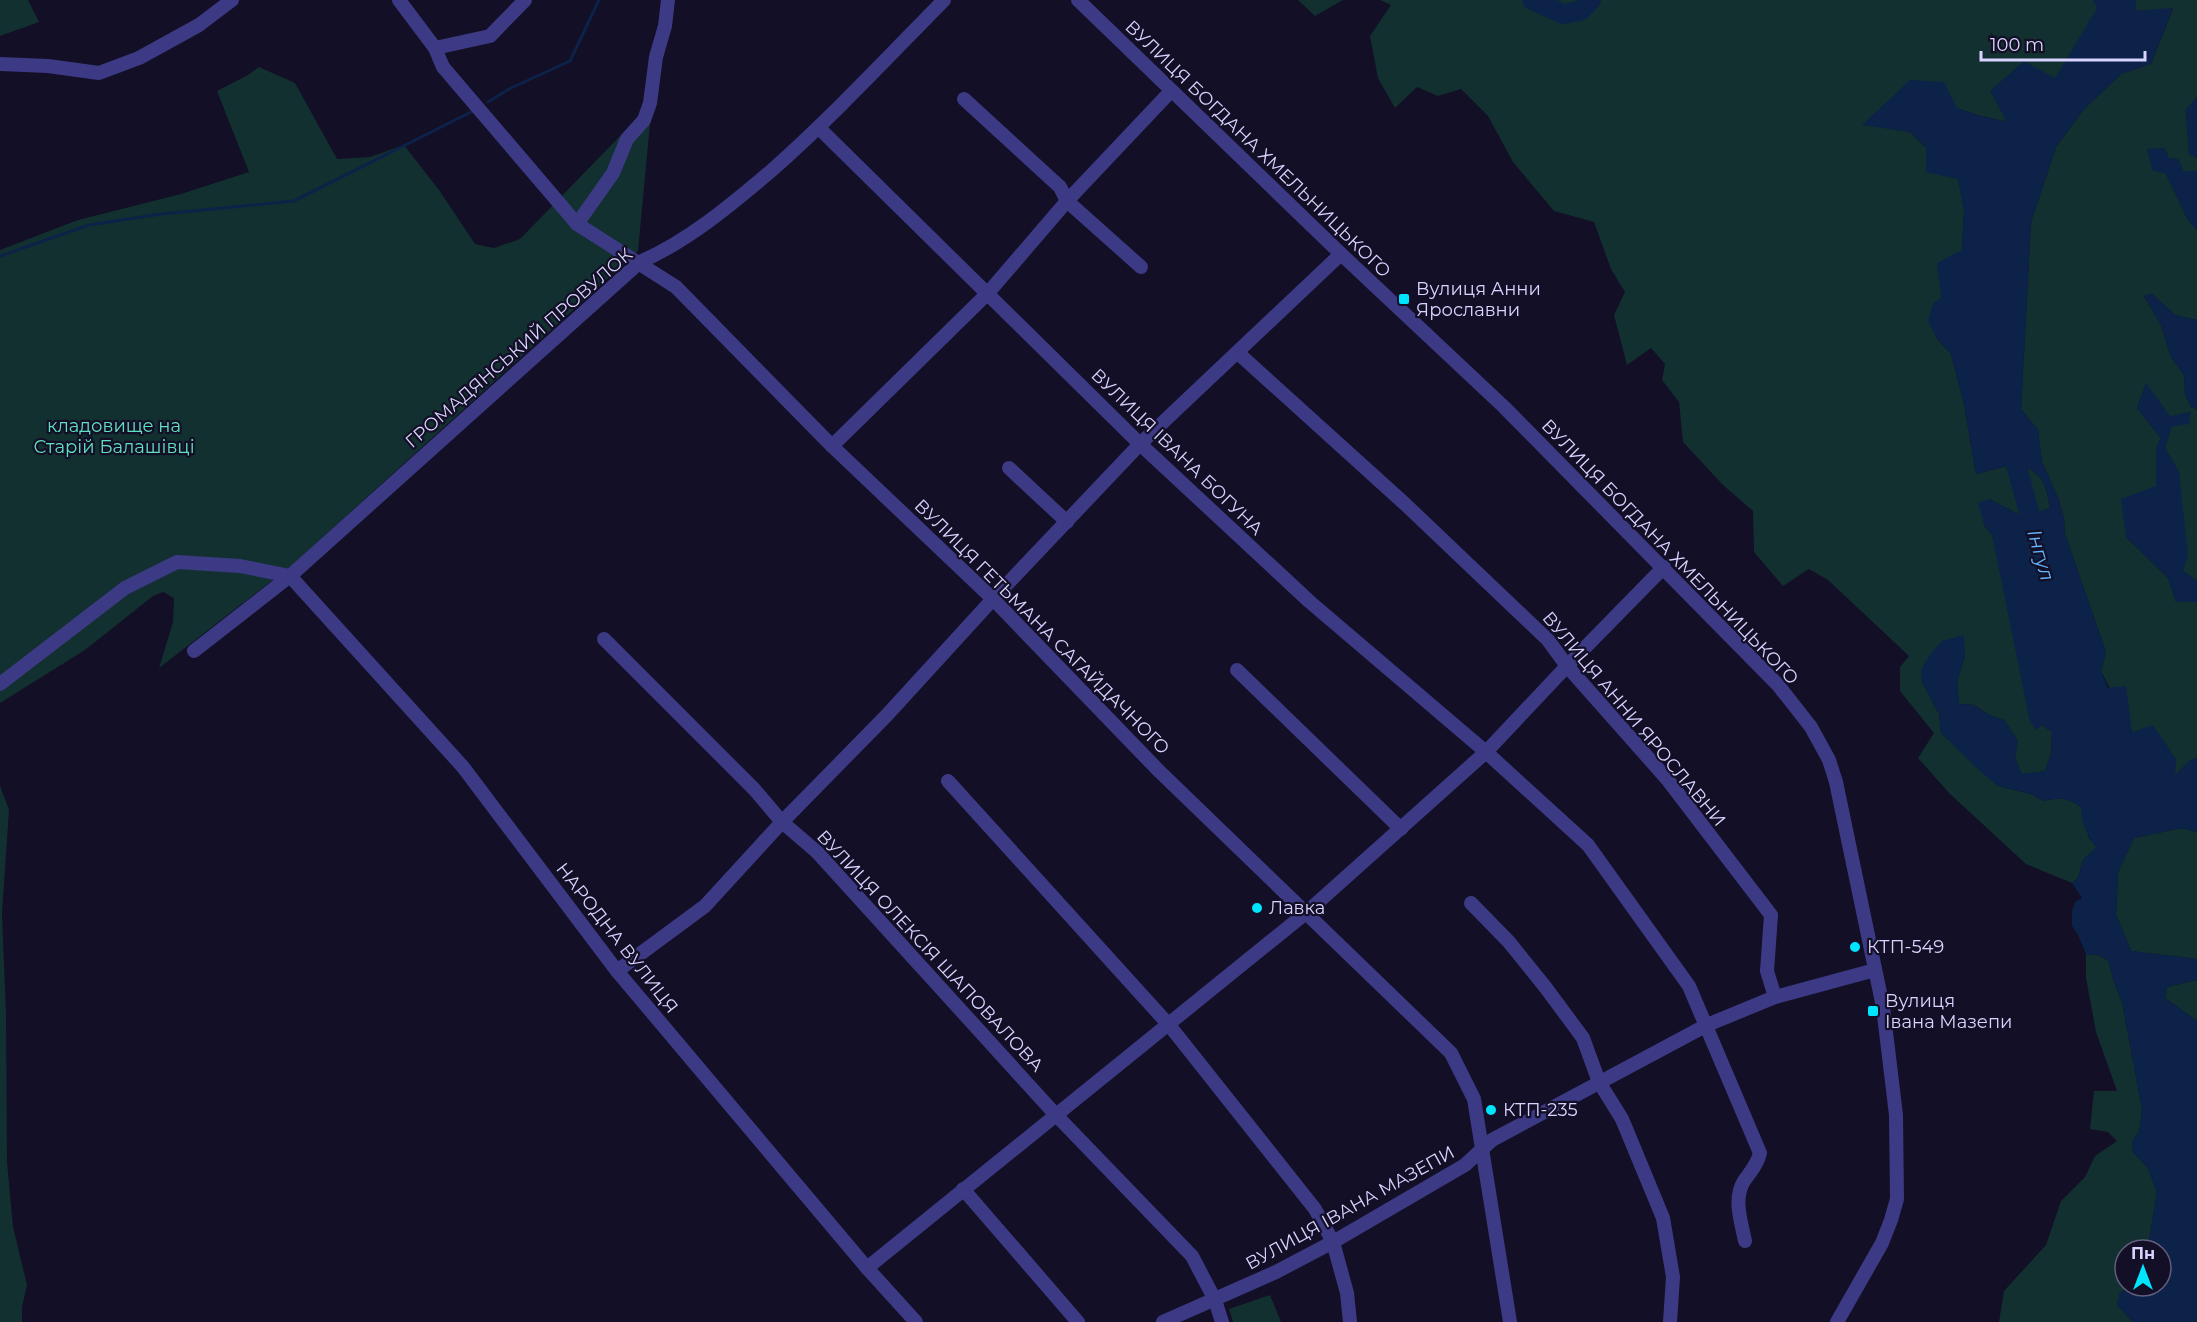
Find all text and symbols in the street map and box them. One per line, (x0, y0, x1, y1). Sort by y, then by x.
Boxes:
street label: ВУЛИЦЯ БОГДАНА ХМЕЛЬНИЦЬКОГО (1121, 16, 1395, 282)
scale bar (1981, 24, 2144, 62)
text: 100 m (1990, 34, 2044, 56)
street label: ГРОМАДЯНСЬКИЙ ПРОВУЛОК (401, 243, 637, 453)
place label: Вулиця Анни Ярославни (1416, 278, 1541, 321)
marker: Вулиця Анни Ярославни (1397, 292, 1411, 306)
street label: ВУЛИЦЯ ІВАНА БОГУНА (1086, 364, 1268, 540)
park label: кладовище на Старій Балашівці (33, 415, 195, 458)
street label: ВУЛИЦЯ БОГДАНА ХМЕЛЬНИЦЬКОГО (1537, 415, 1803, 689)
street label: ВУЛИЦЯ ГЕТЬМАНА САГАЙДАЧНОГО (910, 495, 1174, 759)
water label: Інгул (2022, 527, 2060, 583)
street label: ВУЛИЦЯ АННИ ЯРОСЛАВНИ (1538, 607, 1730, 831)
street label: ВУЛИЦЯ ОЛЕКСІЯ ШАПОВАЛОВА (812, 826, 1048, 1077)
street label: НАРОДНА ВУЛИЦЯ (551, 858, 683, 1018)
place label: Лавка (1269, 897, 1325, 919)
marker: Лавка (1250, 901, 1264, 915)
place label: КТП-549 (1867, 936, 1944, 958)
marker: КТП-549 (1848, 940, 1862, 954)
place label: Вулиця Івана Мазепи (1885, 990, 2012, 1033)
marker: Вулиця Івана Мазепи (1866, 1004, 1880, 1018)
place label: КТП-235 (1503, 1099, 1578, 1121)
marker: КТП-235 (1484, 1103, 1498, 1117)
street label: ВУЛИЦЯ ІВАНА МАЗЕПИ (1242, 1141, 1458, 1275)
north arrow (2113, 1238, 2173, 1298)
text: Пн (2131, 1244, 2155, 1263)

